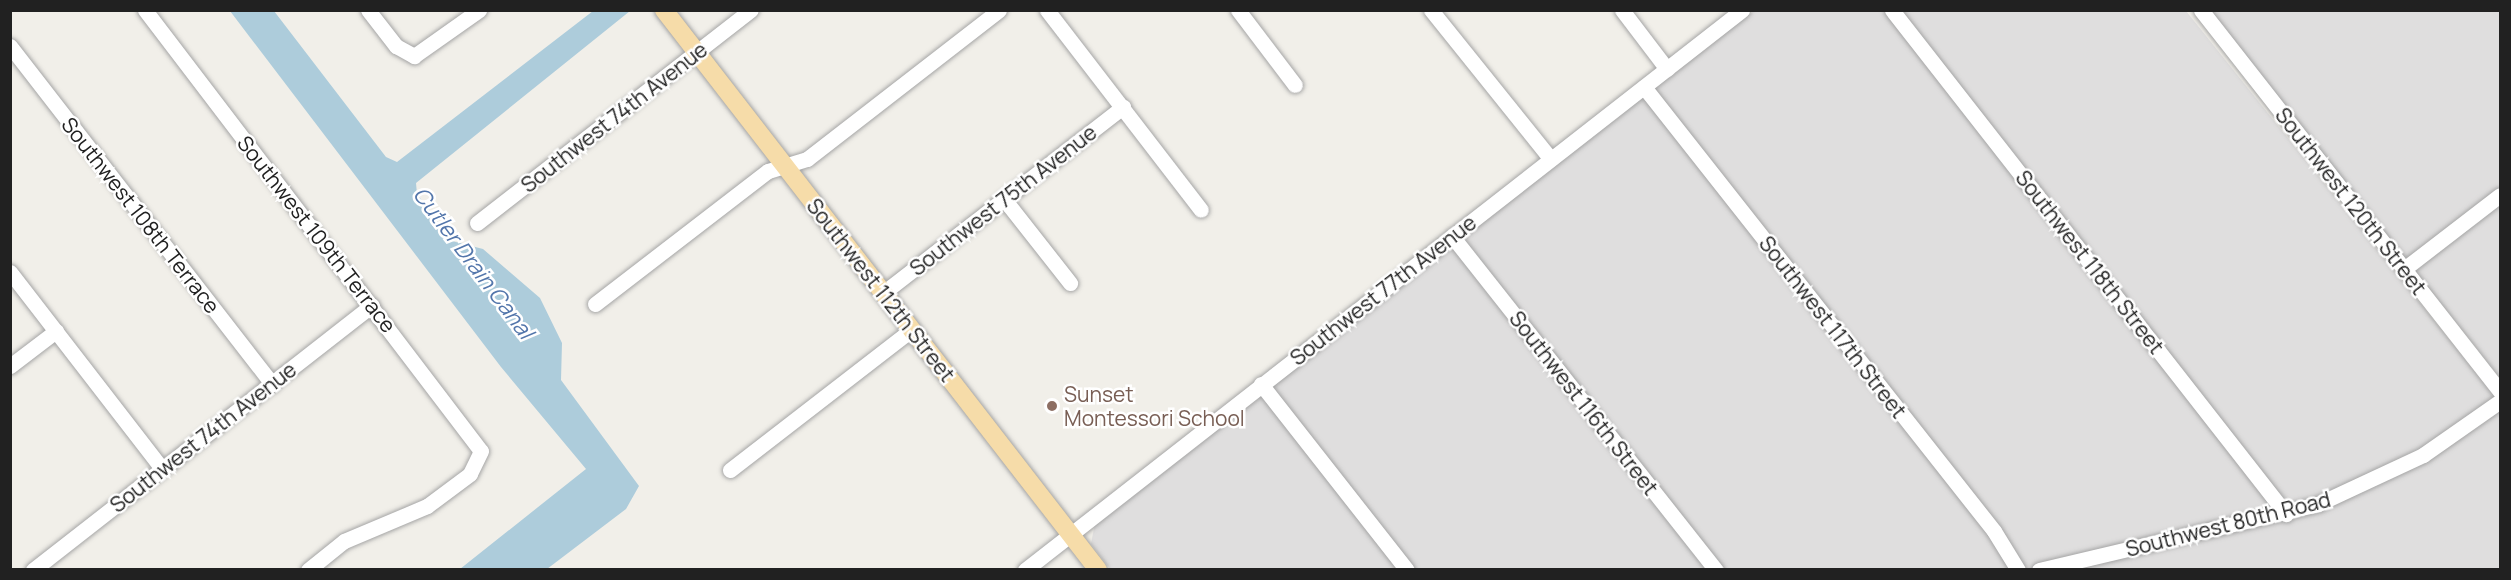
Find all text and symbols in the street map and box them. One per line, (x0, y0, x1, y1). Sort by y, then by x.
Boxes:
street label: Southwest 74th Avenue (516, 36, 712, 198)
street label: Southwest 120th Street (2270, 103, 2432, 299)
street label: Southwest 108th Terrace (57, 112, 225, 318)
street label: Southwest 75th Avenue (905, 119, 1101, 281)
street label: Southwest 109th Terrace (232, 131, 402, 337)
street label: Southwest 118th Street (2011, 165, 2169, 359)
water label: Cutler Drain Canal (407, 182, 539, 344)
street label: Southwest 112th Street (802, 193, 960, 387)
street label: Southwest 77th Avenue (1285, 210, 1481, 370)
street label: Southwest 117th Street (1754, 231, 1912, 423)
street label: Southwest 116th Street (1504, 306, 1664, 500)
street label: Southwest 74th Avenue (105, 356, 301, 518)
place label: Sunset Montessori School (1064, 381, 1245, 431)
marker: Sunset Montessori School (1045, 399, 1059, 413)
street label: Southwest 80th Road (2123, 486, 2333, 562)

